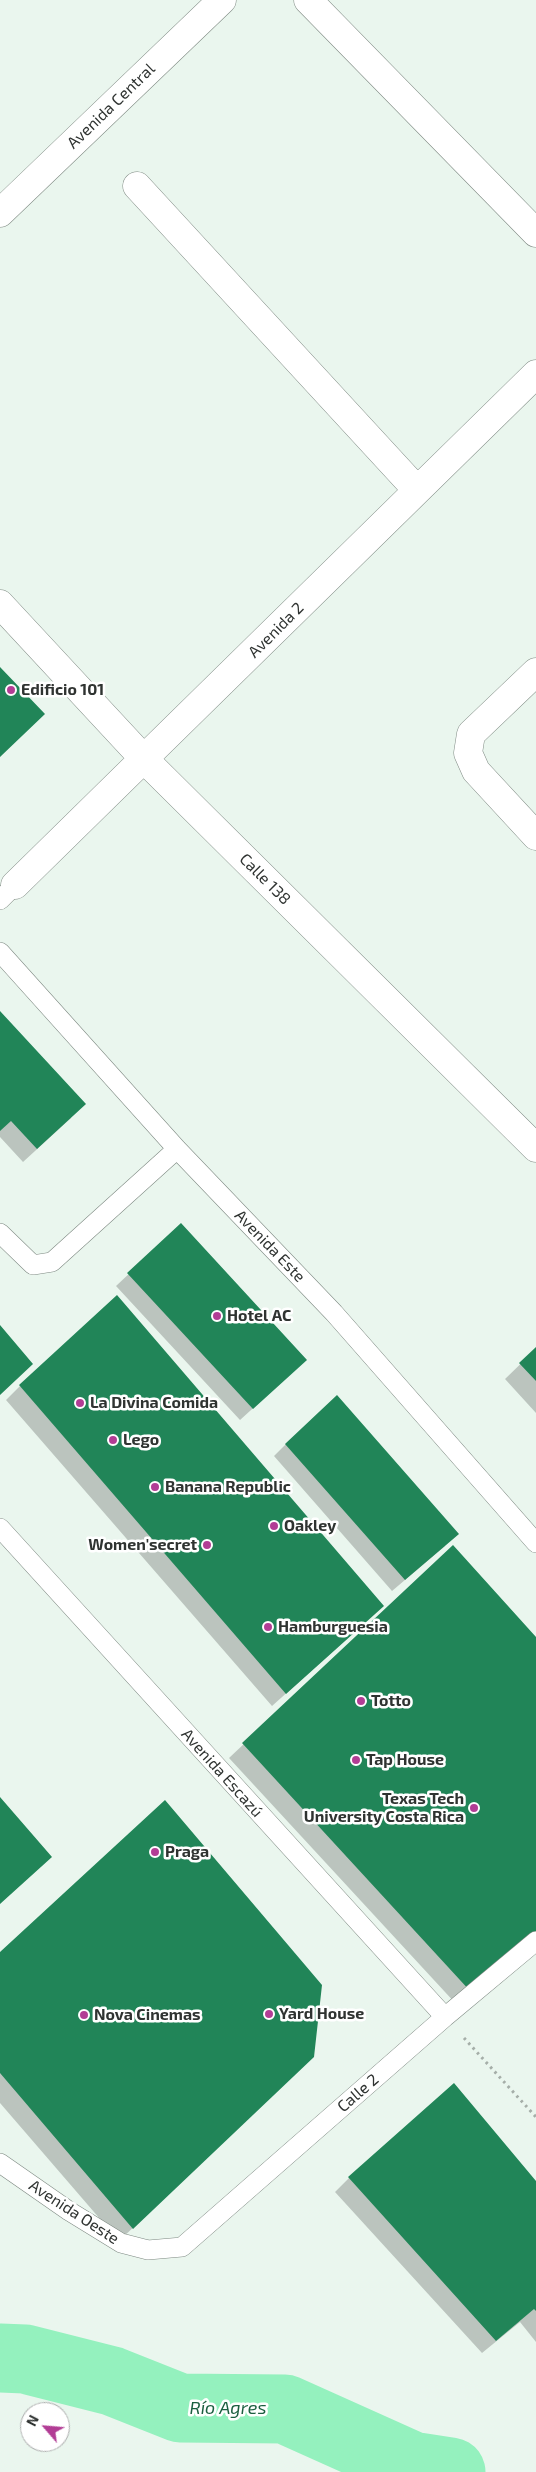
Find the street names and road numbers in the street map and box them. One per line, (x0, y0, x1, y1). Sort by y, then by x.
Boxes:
street label: Avenida Central (63, 59, 159, 153)
street label: Avenida 2 (244, 598, 308, 662)
street label: Calle 138 (235, 849, 295, 909)
street label: Avenida Este (231, 1206, 309, 1286)
street label: Avenida Escazú (177, 1725, 267, 1821)
street label: Calle 2 (333, 2070, 383, 2116)
street label: Avenida Oeste (25, 2176, 123, 2248)

